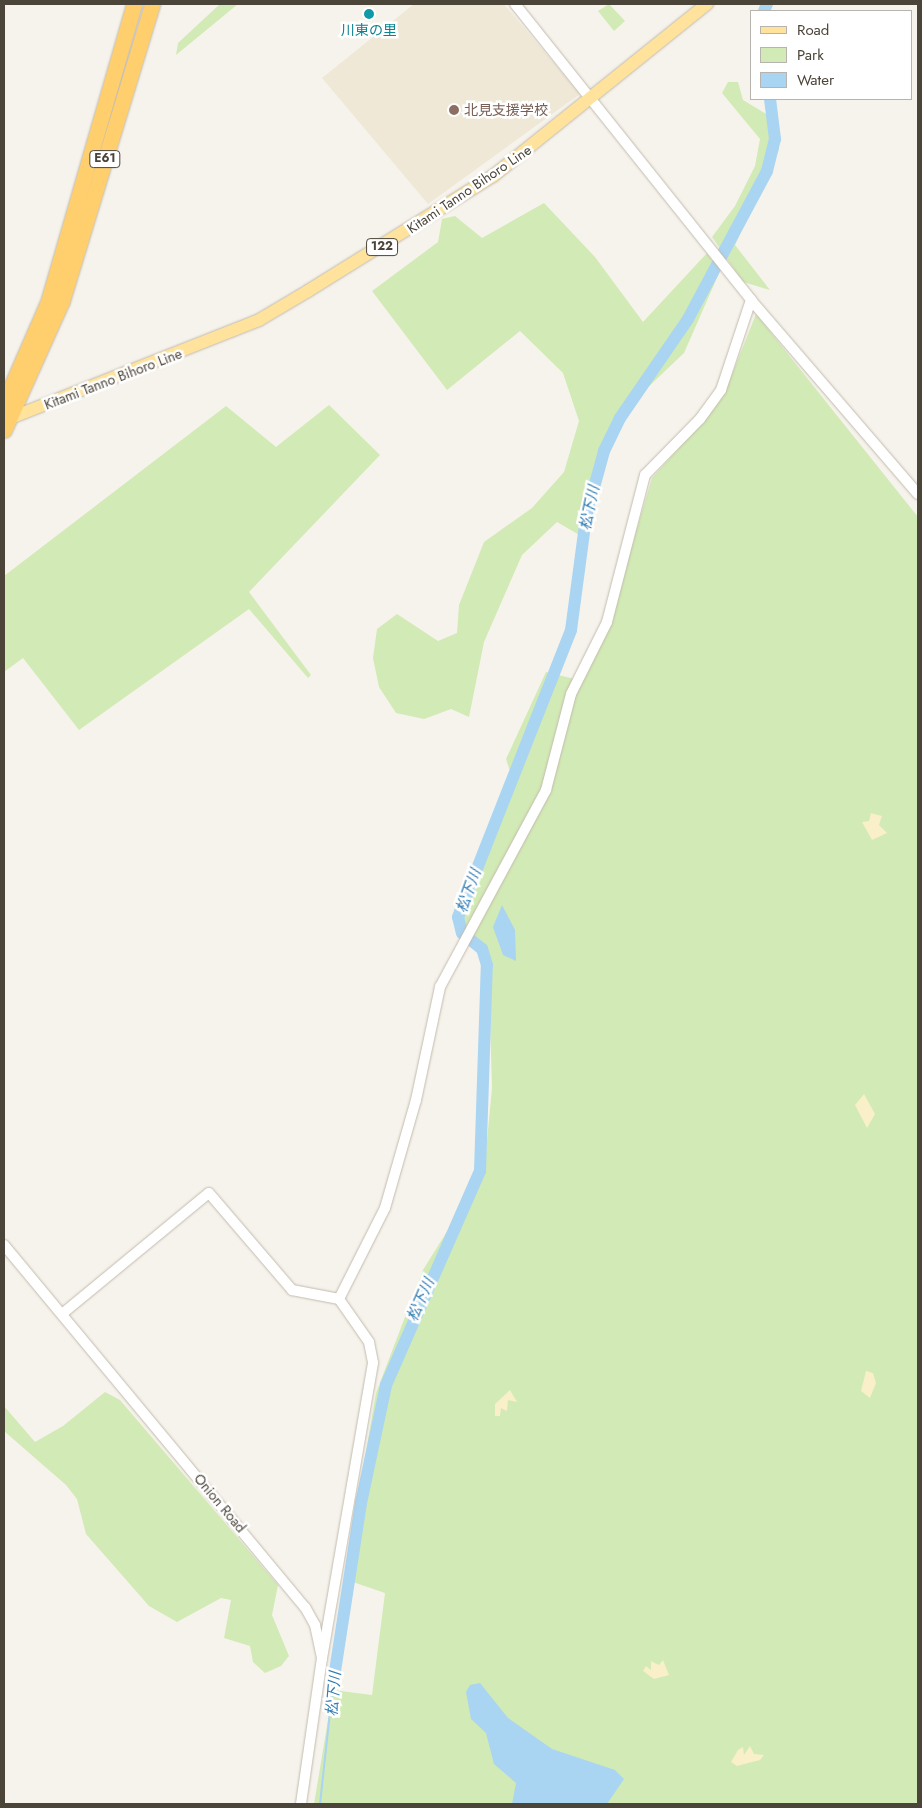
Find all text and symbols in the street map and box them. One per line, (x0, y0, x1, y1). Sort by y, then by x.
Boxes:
marker: 川東の里 (363, 8, 375, 20)
legend (750, 10, 912, 100)
text: Road (797, 19, 829, 41)
place label: 川東の里 (341, 22, 397, 38)
text: Park (797, 44, 824, 66)
text: Water (797, 69, 834, 91)
place label: 北見支援学校 (464, 102, 548, 118)
marker: 北見支援学校 (448, 104, 460, 116)
street label: Kitami Tanno Bihoro Line (404, 141, 534, 237)
road number: E61 (89, 150, 121, 168)
road number: 122 (366, 238, 398, 256)
street label: Kitami Tanno Bihoro Line (42, 345, 184, 413)
water label: 松下川 (577, 484, 603, 532)
water label: 松下川 (453, 867, 485, 915)
water label: 松下川 (404, 1276, 438, 1324)
street label: Onion Road (191, 1470, 249, 1536)
water label: 松下川 (323, 1671, 345, 1717)

